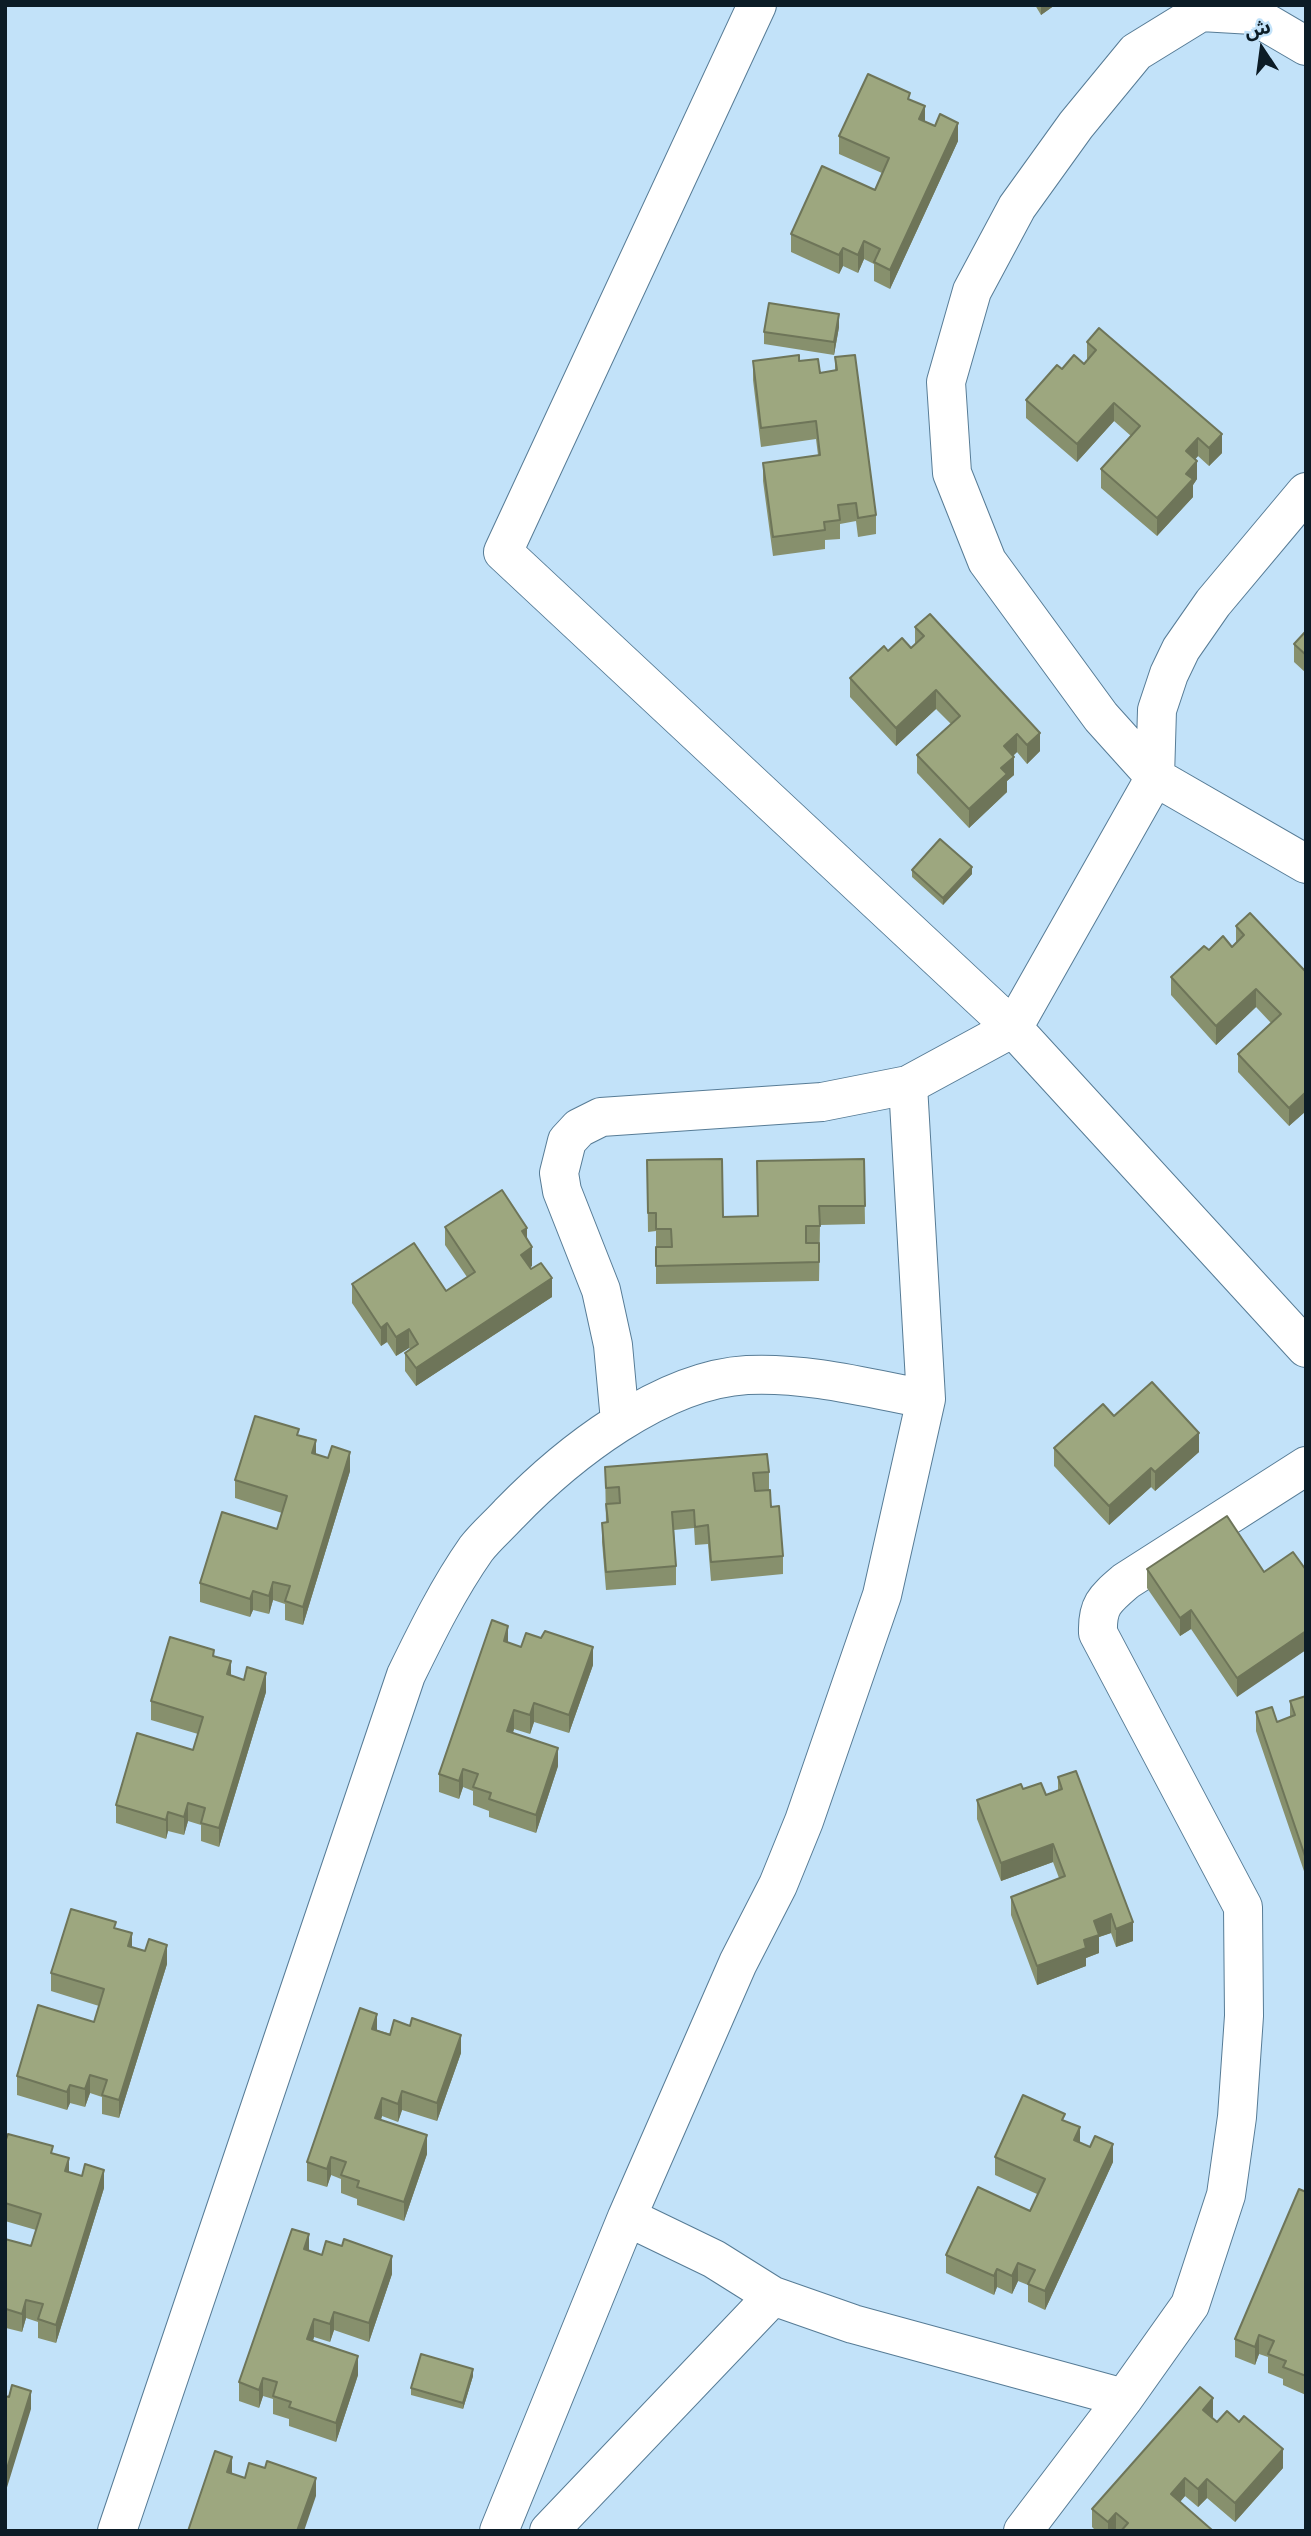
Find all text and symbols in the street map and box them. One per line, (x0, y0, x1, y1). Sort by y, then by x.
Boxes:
text: ش (1241, 11, 1273, 45)
north arrow (1227, 14, 1297, 84)

